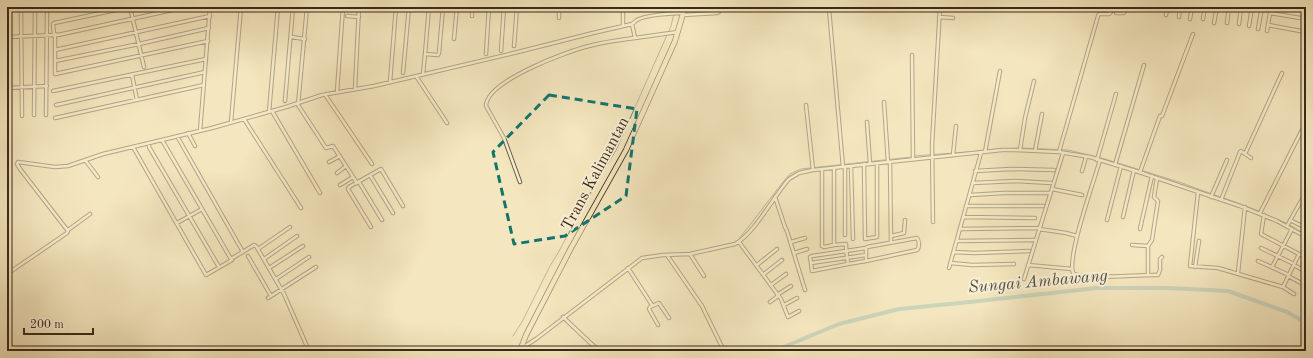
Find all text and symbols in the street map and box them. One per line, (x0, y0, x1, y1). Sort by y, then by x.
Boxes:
street label: Trans Kalimantan (559, 114, 633, 233)
water label: Sungai Ambawang (967, 267, 1109, 297)
scale bar (24, 310, 93, 336)
text: 200 m (30, 319, 64, 331)

